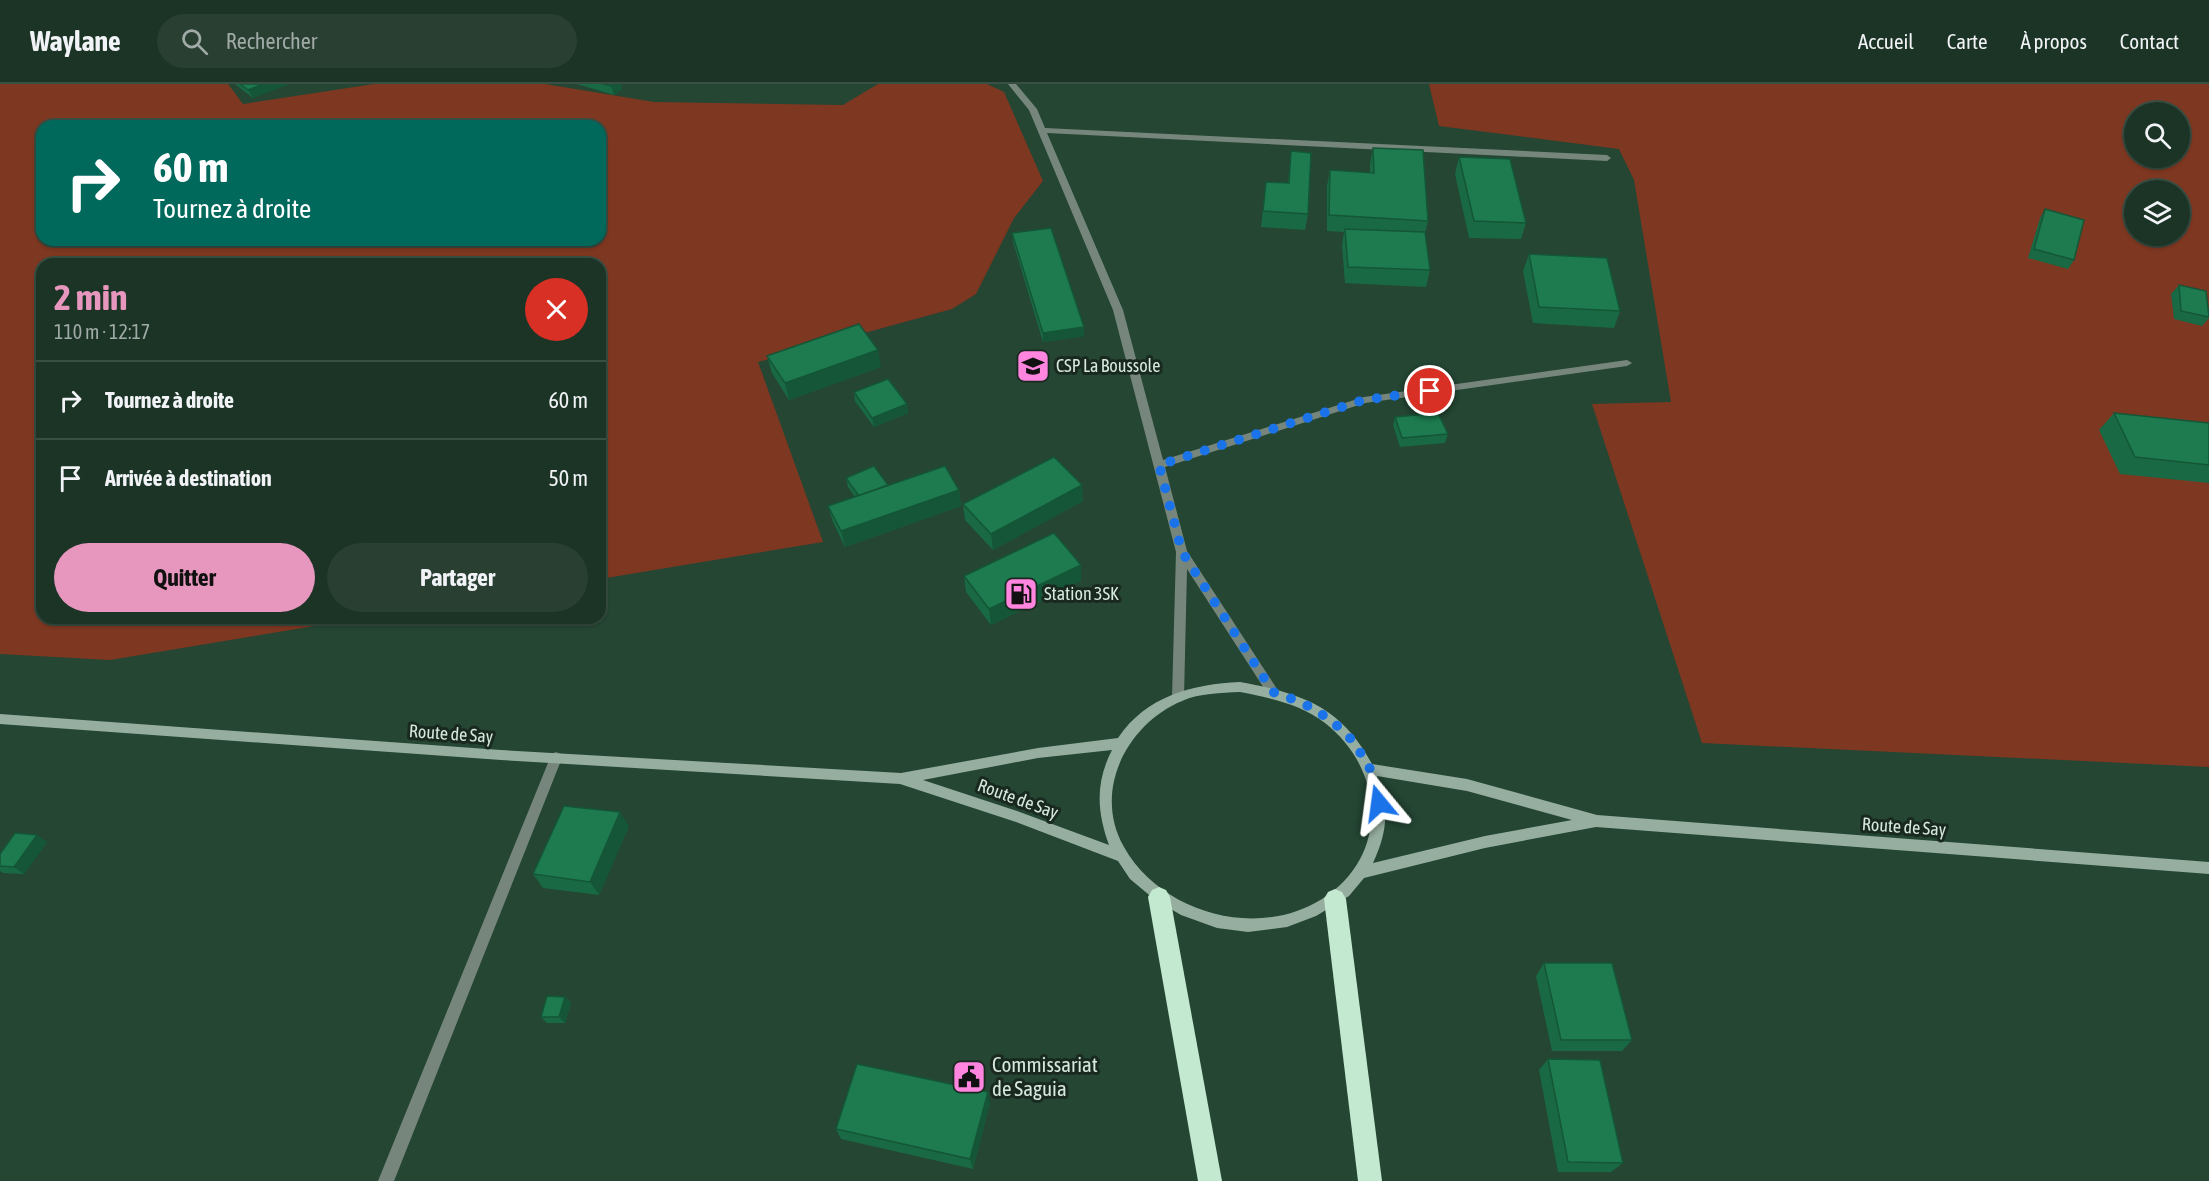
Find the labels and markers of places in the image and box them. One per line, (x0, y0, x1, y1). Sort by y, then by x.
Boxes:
school or university icon: CSP La Boussole (1015, 348, 1051, 384)
place label: CSP La Boussole (1056, 355, 1160, 376)
pin (1404, 365, 1455, 416)
fuel station icon: Station 3SK (1003, 576, 1039, 612)
place label: Station 3SK (1044, 583, 1119, 604)
place label: Commissariat de Saguia (992, 1052, 1098, 1100)
public building icon: Commissariat de Saguia (951, 1059, 987, 1095)

